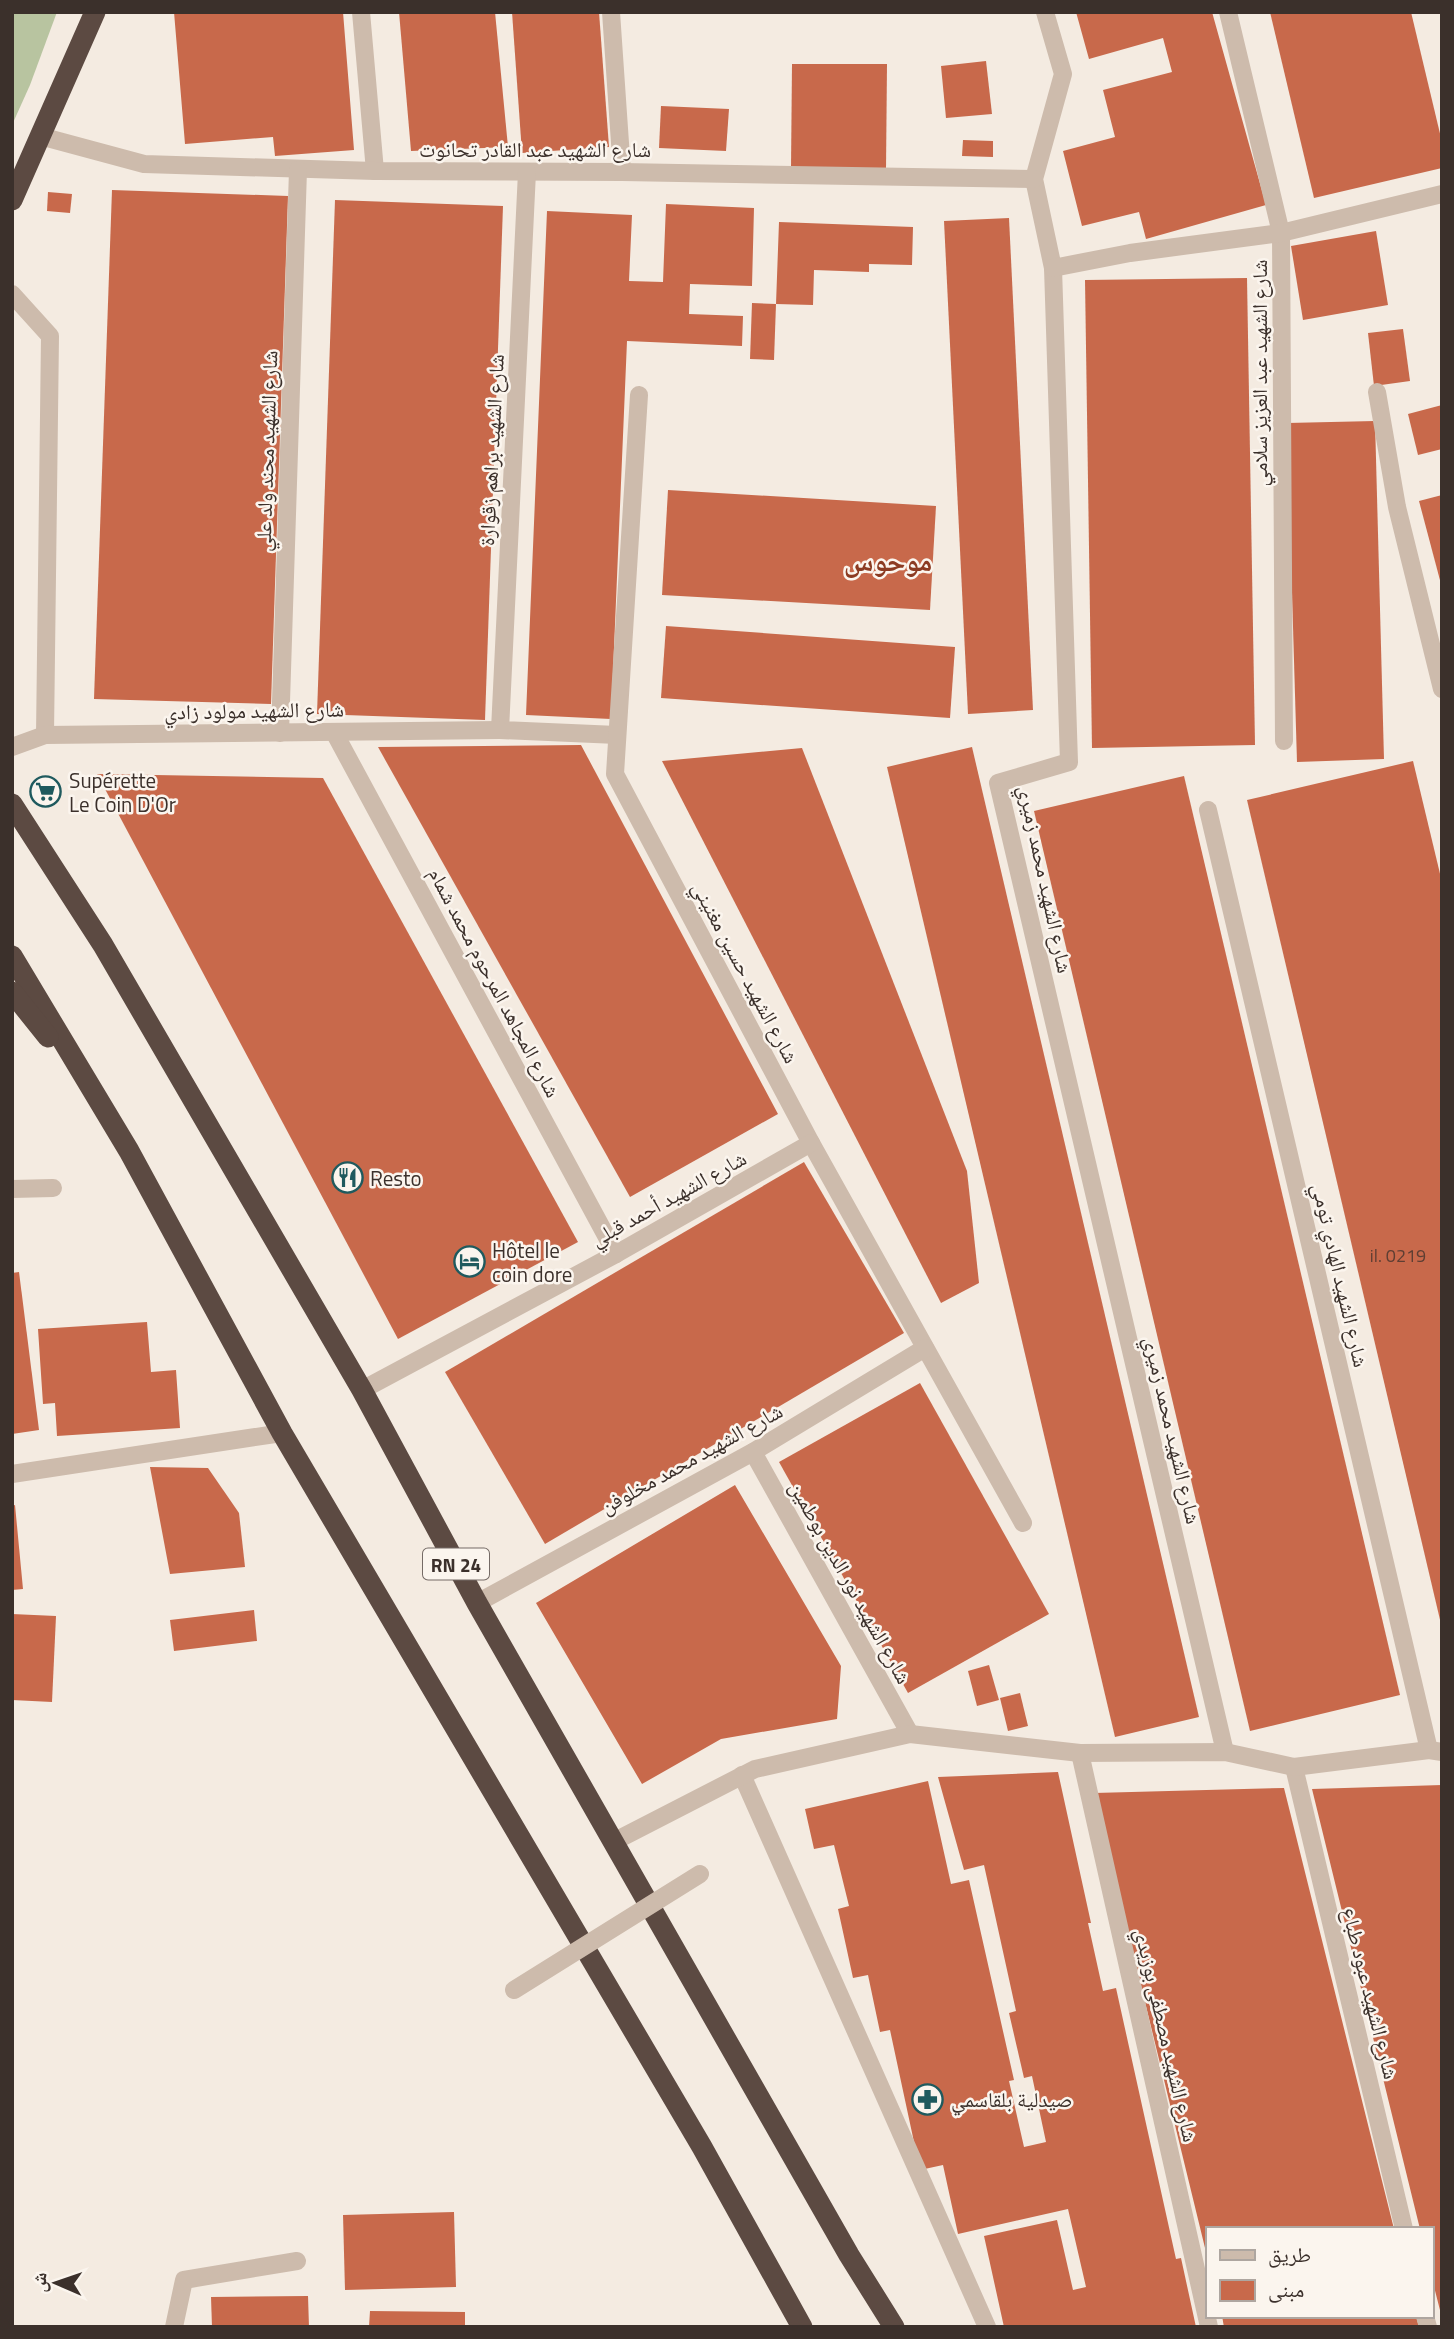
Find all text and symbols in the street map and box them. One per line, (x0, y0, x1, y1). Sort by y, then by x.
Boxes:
street label: شارع الشهيد عبد القادر تحانوت (419, 133, 651, 165)
street label: شارع الشهيد عبد العزيز سلامي (1243, 260, 1276, 486)
street label: شارع الشهيد محند ولد علي (246, 350, 287, 552)
street label: شارع الشهيد براهم زقوارة (470, 353, 512, 547)
district label: موحوس (844, 539, 932, 582)
street label: شارع الشهيد مولود زادي (164, 692, 344, 729)
place label: Supérette Le Coin D'Or (69, 764, 176, 820)
supermarket icon: Supérette Le Coin D'Or (29, 775, 63, 809)
street label: شارع الشهيد محمد زميري (1009, 782, 1082, 976)
street label: شارع المجاهد المرحوم محمد شمام (421, 861, 569, 1103)
street label: شارع الشهيد حسين مغنيني (683, 875, 808, 1069)
street label: شارع الشهيد أحمد قبلي (584, 1142, 753, 1255)
restaurant icon: Resto (330, 1161, 364, 1195)
place label: Resto (370, 1162, 422, 1194)
street label: شارع الشهيد الهادي تومي (1303, 1180, 1378, 1371)
place label: Hôtel le coin dore (492, 1234, 572, 1290)
house number: il. 0219 (1370, 1242, 1426, 1269)
hotel icon: Hôtel le coin dore (452, 1245, 486, 1279)
street label: شارع الشهيد محمد زميري (1135, 1333, 1210, 1527)
street label: شارع الشهيد محمد مخلوفن (594, 1394, 788, 1522)
street label: شارع الشهيد نور الدين بوطمين (782, 1475, 920, 1689)
road number: RN 24 (423, 1548, 489, 1580)
street label: شارع الشهيد عبود طباع (1334, 1904, 1408, 2082)
street label: شارع الشهيد مصطفى بوزيدي (1126, 1925, 1207, 2145)
pharmacy icon: صيدلية بلقاسمي (911, 2082, 945, 2116)
place label: صيدلية بلقاسمي (951, 2083, 1072, 2116)
legend (1206, 2227, 1433, 2318)
text: طريق (1268, 2238, 1311, 2270)
north arrow (21, 2248, 91, 2318)
text: ش (24, 2272, 53, 2293)
text: مبنى (1268, 2273, 1304, 2305)

